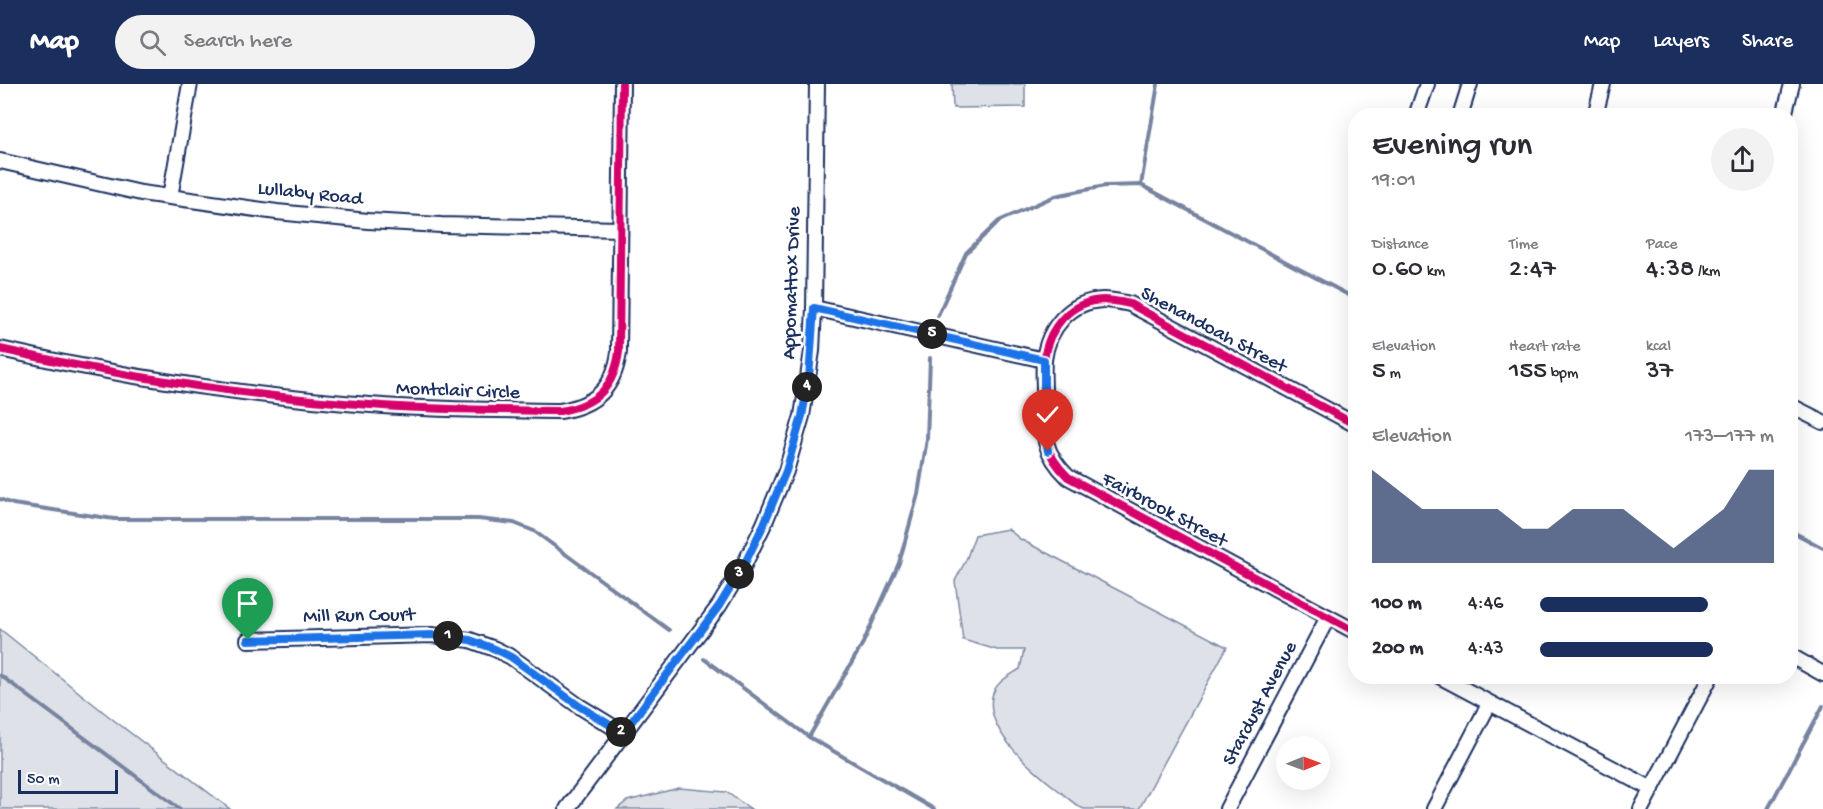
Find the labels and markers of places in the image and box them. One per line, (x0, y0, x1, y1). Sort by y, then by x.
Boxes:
pin: 5 (917, 319, 947, 349)
pin: 4 (792, 372, 822, 402)
pin (1022, 389, 1073, 451)
pin: 3 (724, 559, 754, 589)
pin (222, 578, 273, 640)
pin: 1 (433, 621, 463, 651)
pin: 2 (606, 717, 636, 747)

